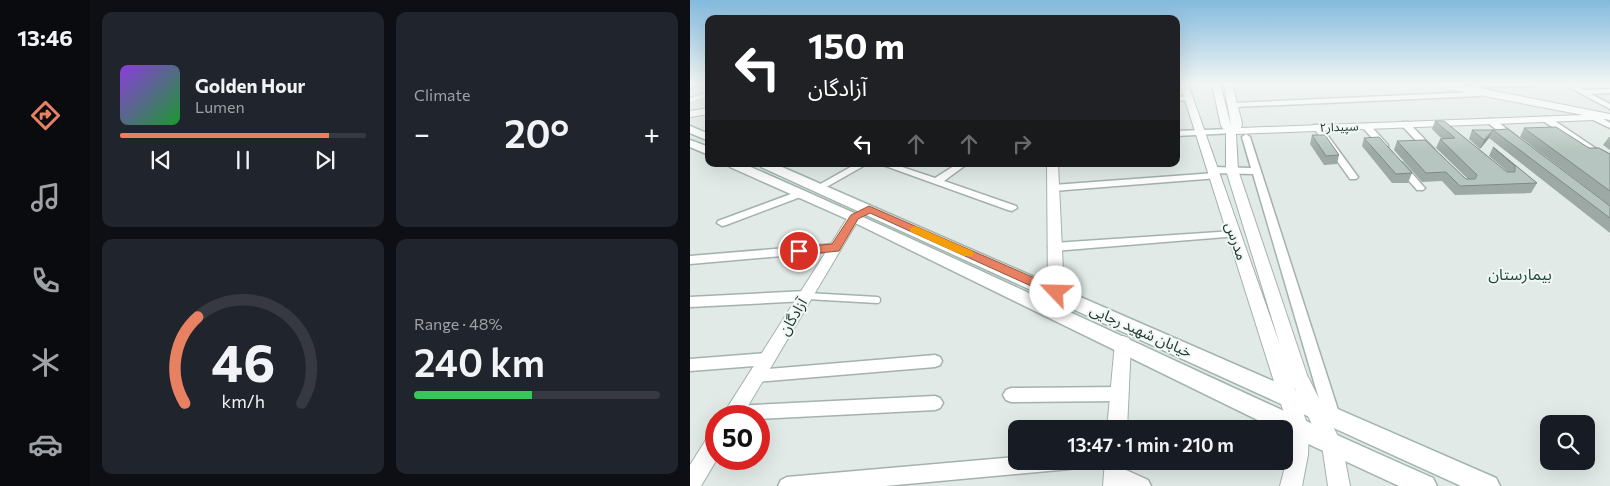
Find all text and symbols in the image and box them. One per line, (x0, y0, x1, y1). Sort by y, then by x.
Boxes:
text: 150 m (808, 23, 905, 66)
text: 13:46 (17, 24, 73, 51)
icon: left (725, 35, 790, 100)
text: Golden Hour (195, 74, 305, 97)
text: آزادگان (808, 74, 867, 101)
text: Climate (414, 85, 470, 104)
text: Lumen (195, 97, 245, 116)
icon: directions (28, 98, 63, 133)
text: 20° (504, 109, 569, 156)
text: − (414, 116, 430, 150)
text: + (644, 116, 660, 150)
street label: سپیدار۲ (1319, 118, 1359, 136)
icon: left (849, 130, 877, 158)
icon: ahead (902, 130, 930, 158)
icon: ahead (955, 130, 983, 158)
icon: right (1008, 130, 1036, 158)
icon: previous (147, 146, 175, 174)
icon: pause (229, 146, 257, 174)
icon: next (311, 146, 339, 174)
icon: music (28, 180, 63, 215)
street label: مدرس (1221, 219, 1252, 262)
pin (778, 230, 820, 272)
icon: arrive (785, 237, 813, 265)
icon: phone (28, 263, 63, 298)
district label: بیمارستان (1488, 264, 1552, 284)
position arrow (1029, 265, 1081, 317)
street label: آزادگان (774, 294, 811, 339)
street label: خیابان شهید رجایی (1087, 300, 1195, 362)
text: Range · 48% (414, 314, 502, 333)
text: 46 (211, 329, 275, 393)
text: 240 km (414, 338, 545, 385)
icon: climate (28, 345, 63, 380)
text: km/h (221, 390, 265, 412)
speed limit sign: 50 (705, 405, 770, 470)
map controls (1540, 415, 1595, 470)
button: search (1540, 415, 1595, 470)
icon: car (28, 427, 63, 462)
text: 13:47 · 1 min · 210 m (1067, 433, 1234, 456)

